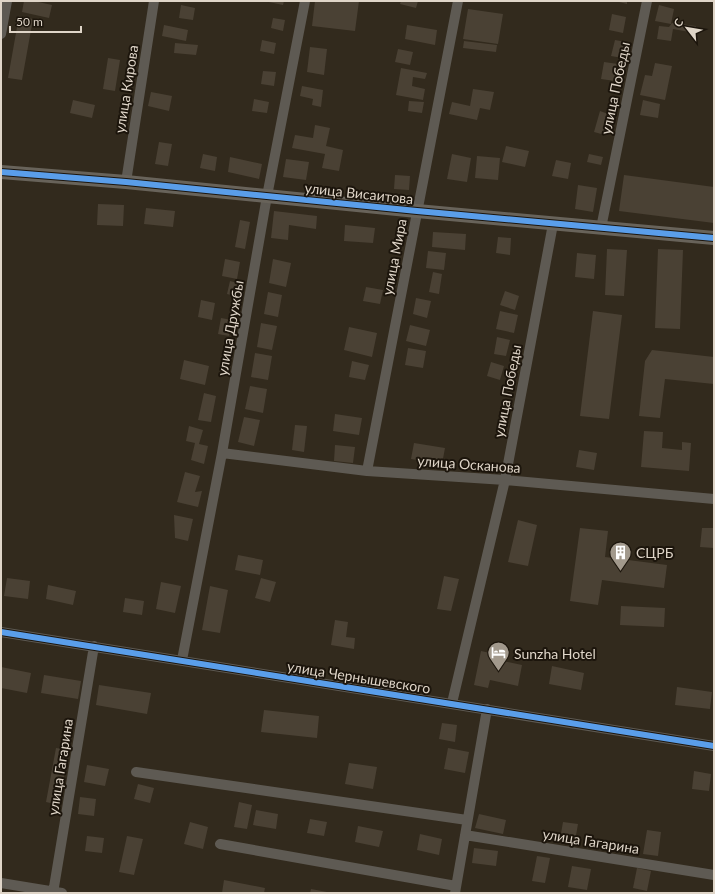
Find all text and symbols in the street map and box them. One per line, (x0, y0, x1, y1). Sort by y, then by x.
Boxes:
scale bar (10, 8, 81, 34)
north arrow (667, 8, 707, 48)
text: 50 m (16, 14, 43, 29)
text: С (671, 16, 686, 29)
street label: улица Победы (597, 40, 633, 136)
street label: улица Кирова (111, 44, 141, 134)
street label: улица Висаитова (304, 179, 414, 207)
street label: улица Мира (378, 217, 410, 297)
street label: улица Дружбы (213, 279, 247, 377)
street label: улица Победы (490, 343, 524, 439)
street label: улица Осканова (417, 452, 521, 476)
building icon: СЦРБ (607, 539, 633, 572)
place label: СЦРБ (636, 544, 674, 561)
hotel icon: Sunzha Hotel (486, 640, 512, 673)
place label: Sunzha Hotel (514, 645, 596, 662)
street label: улица Чернышевского (286, 657, 432, 697)
street label: улица Гагарина (44, 717, 76, 817)
street label: улица Гагарина (541, 825, 641, 857)

